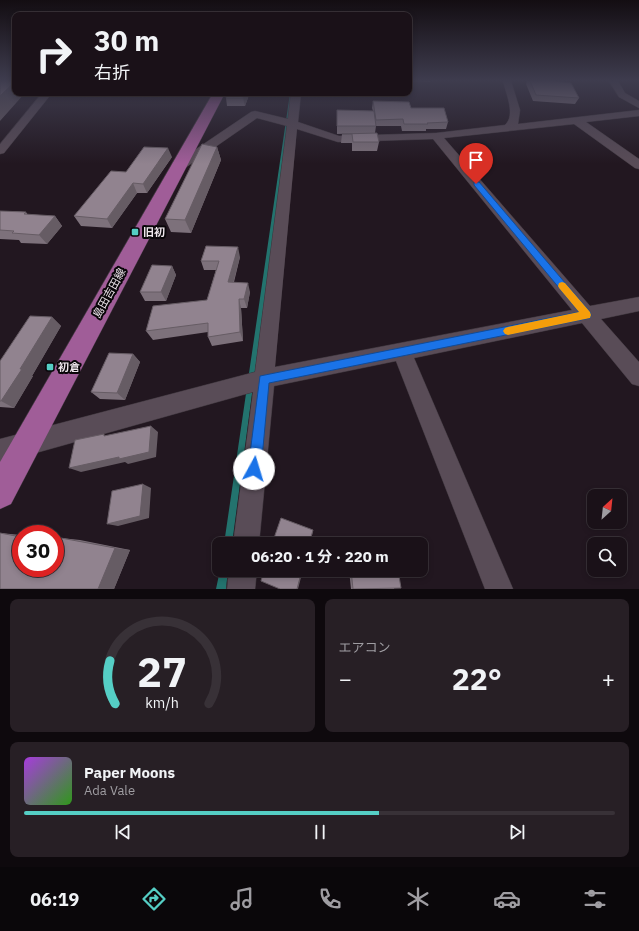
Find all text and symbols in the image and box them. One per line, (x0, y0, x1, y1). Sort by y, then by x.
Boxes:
text: 30 m (94, 22, 159, 59)
icon: right (28, 28, 80, 80)
text: 右折 (94, 61, 130, 84)
pin (459, 143, 493, 184)
icon: arrive (465, 149, 487, 171)
place label: 旧初 (143, 225, 165, 239)
marker: 旧初 (130, 227, 140, 237)
street label: 島田吉田線 (90, 266, 128, 320)
place label: 初倉 (58, 360, 80, 374)
marker: 初倉 (45, 362, 55, 372)
position arrow (233, 448, 275, 490)
north arrow (587, 489, 627, 529)
map controls (587, 489, 627, 577)
speed limit sign: 30 (12, 525, 64, 577)
button: search (587, 537, 627, 577)
text: 06:20 · 1 分 · 220 m (251, 547, 389, 566)
text: エアコン (339, 639, 391, 656)
text: 27 (137, 643, 187, 697)
text: 22° (452, 659, 502, 698)
text: − (339, 664, 352, 693)
text: + (602, 664, 615, 693)
text: km/h (145, 692, 179, 711)
text: Paper Moons (84, 763, 175, 782)
text: Ada Vale (84, 782, 135, 799)
icon: previous (112, 821, 134, 843)
icon: pause (309, 821, 331, 843)
icon: next (506, 821, 528, 843)
icon: directions (140, 885, 168, 913)
icon: music (228, 885, 256, 913)
icon: phone (316, 885, 344, 913)
icon: climate (404, 885, 432, 913)
icon: car (493, 885, 521, 913)
icon: filters (581, 885, 609, 913)
text: 06:19 (30, 888, 79, 911)

